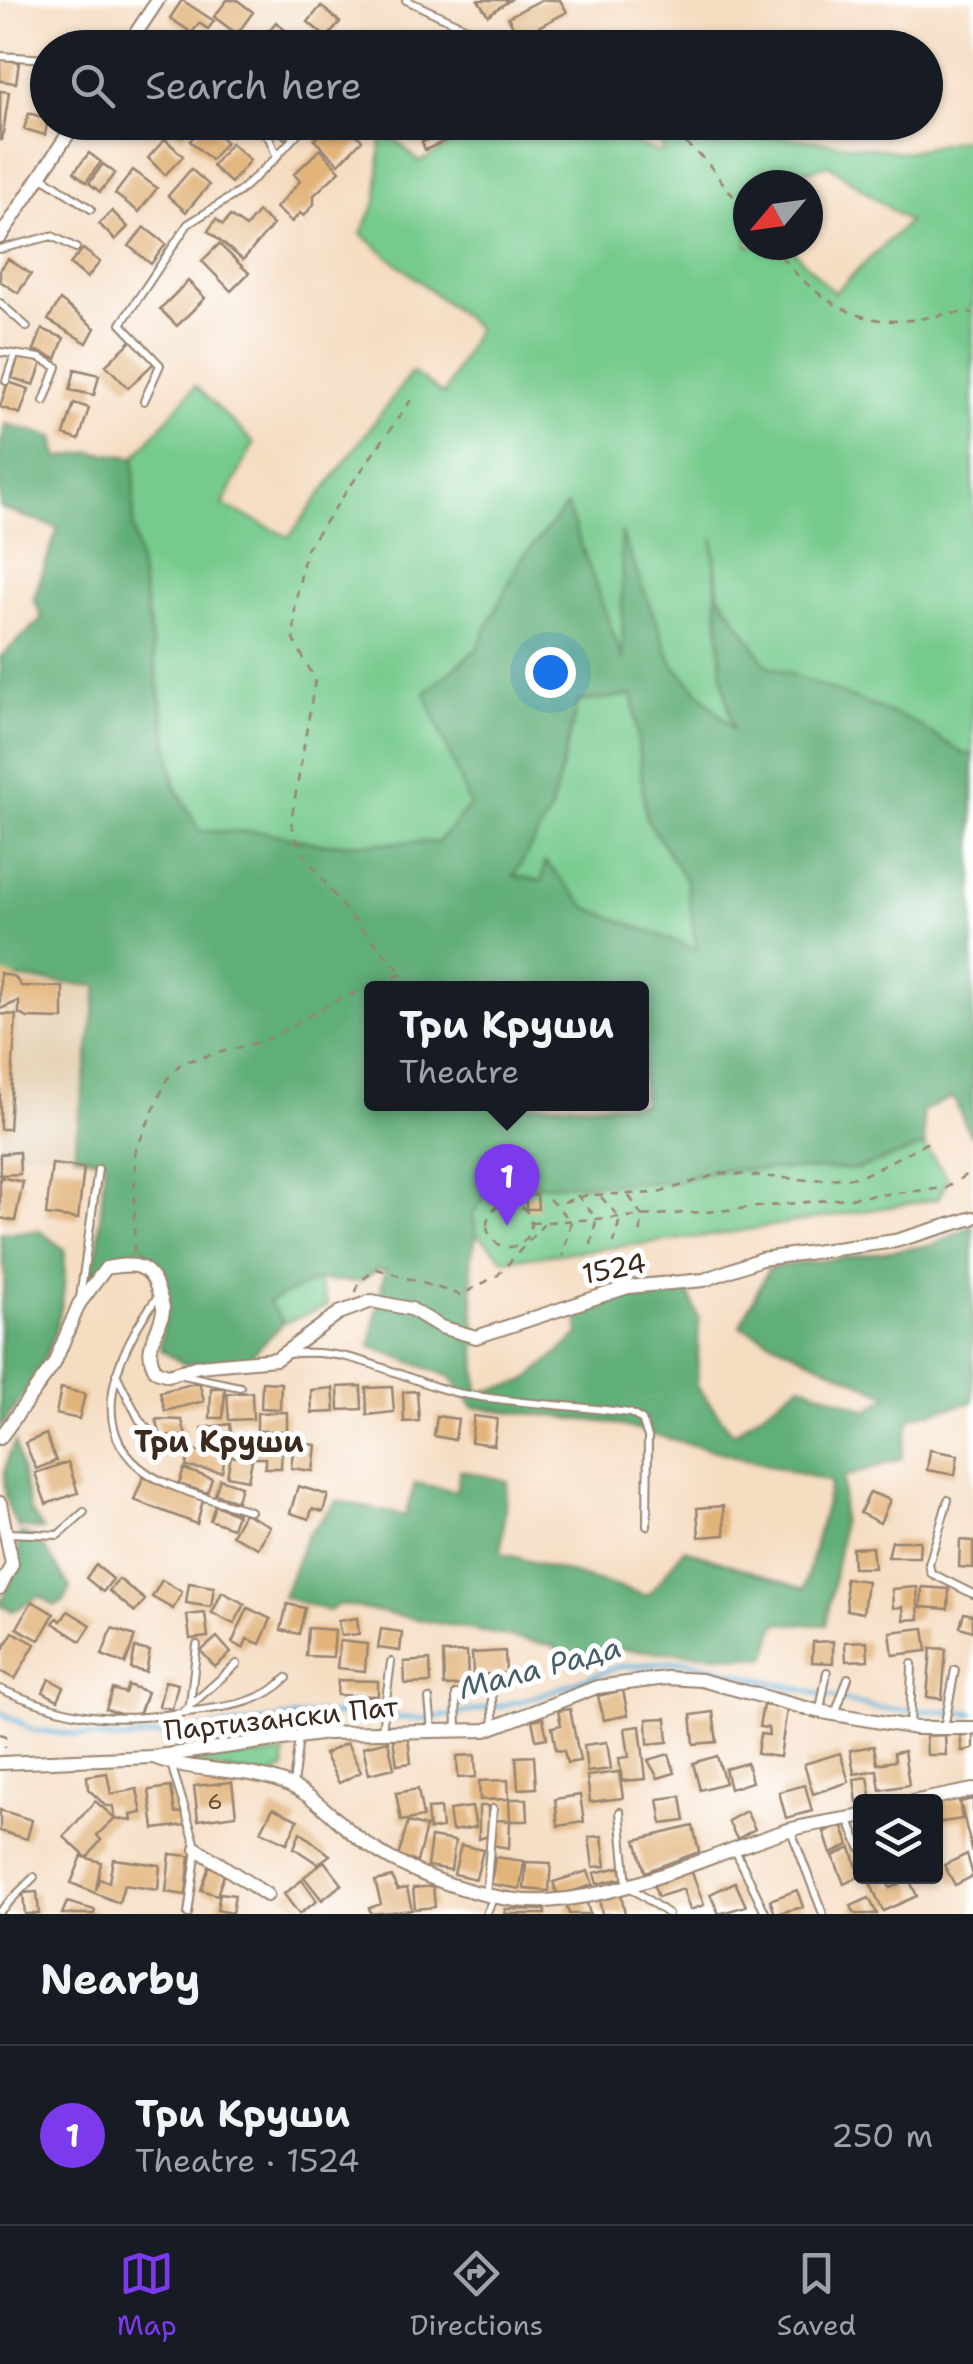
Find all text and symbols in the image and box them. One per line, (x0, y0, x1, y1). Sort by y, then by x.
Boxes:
search box (30, 30, 943, 140)
icon: search (65, 58, 120, 113)
text: Search here (145, 60, 362, 111)
north arrow (733, 170, 823, 260)
your location (525, 647, 576, 698)
popup (364, 981, 649, 1111)
text: Три Круши (399, 999, 614, 1050)
text: Theatre (399, 1050, 519, 1093)
pin: 1 (474, 1144, 540, 1226)
street label: 1524 (579, 1243, 649, 1293)
district label: Три Круши (134, 1421, 304, 1462)
water label: Мала Рада (454, 1626, 626, 1709)
street label: Партизански Пат (162, 1687, 401, 1749)
house number: 6 (207, 1787, 223, 1816)
map controls (853, 1794, 943, 1884)
button: layers (853, 1794, 943, 1884)
text: Nearby (40, 1951, 200, 2007)
text: Три Круши (135, 2088, 350, 2139)
text: 1 (65, 2114, 80, 2157)
text: 250 m (831, 2114, 933, 2157)
text: Theatre · 1524 (135, 2139, 360, 2182)
tab: Map (117, 2246, 177, 2344)
tab: Directions (410, 2246, 543, 2344)
tab: Saved (777, 2246, 856, 2344)

